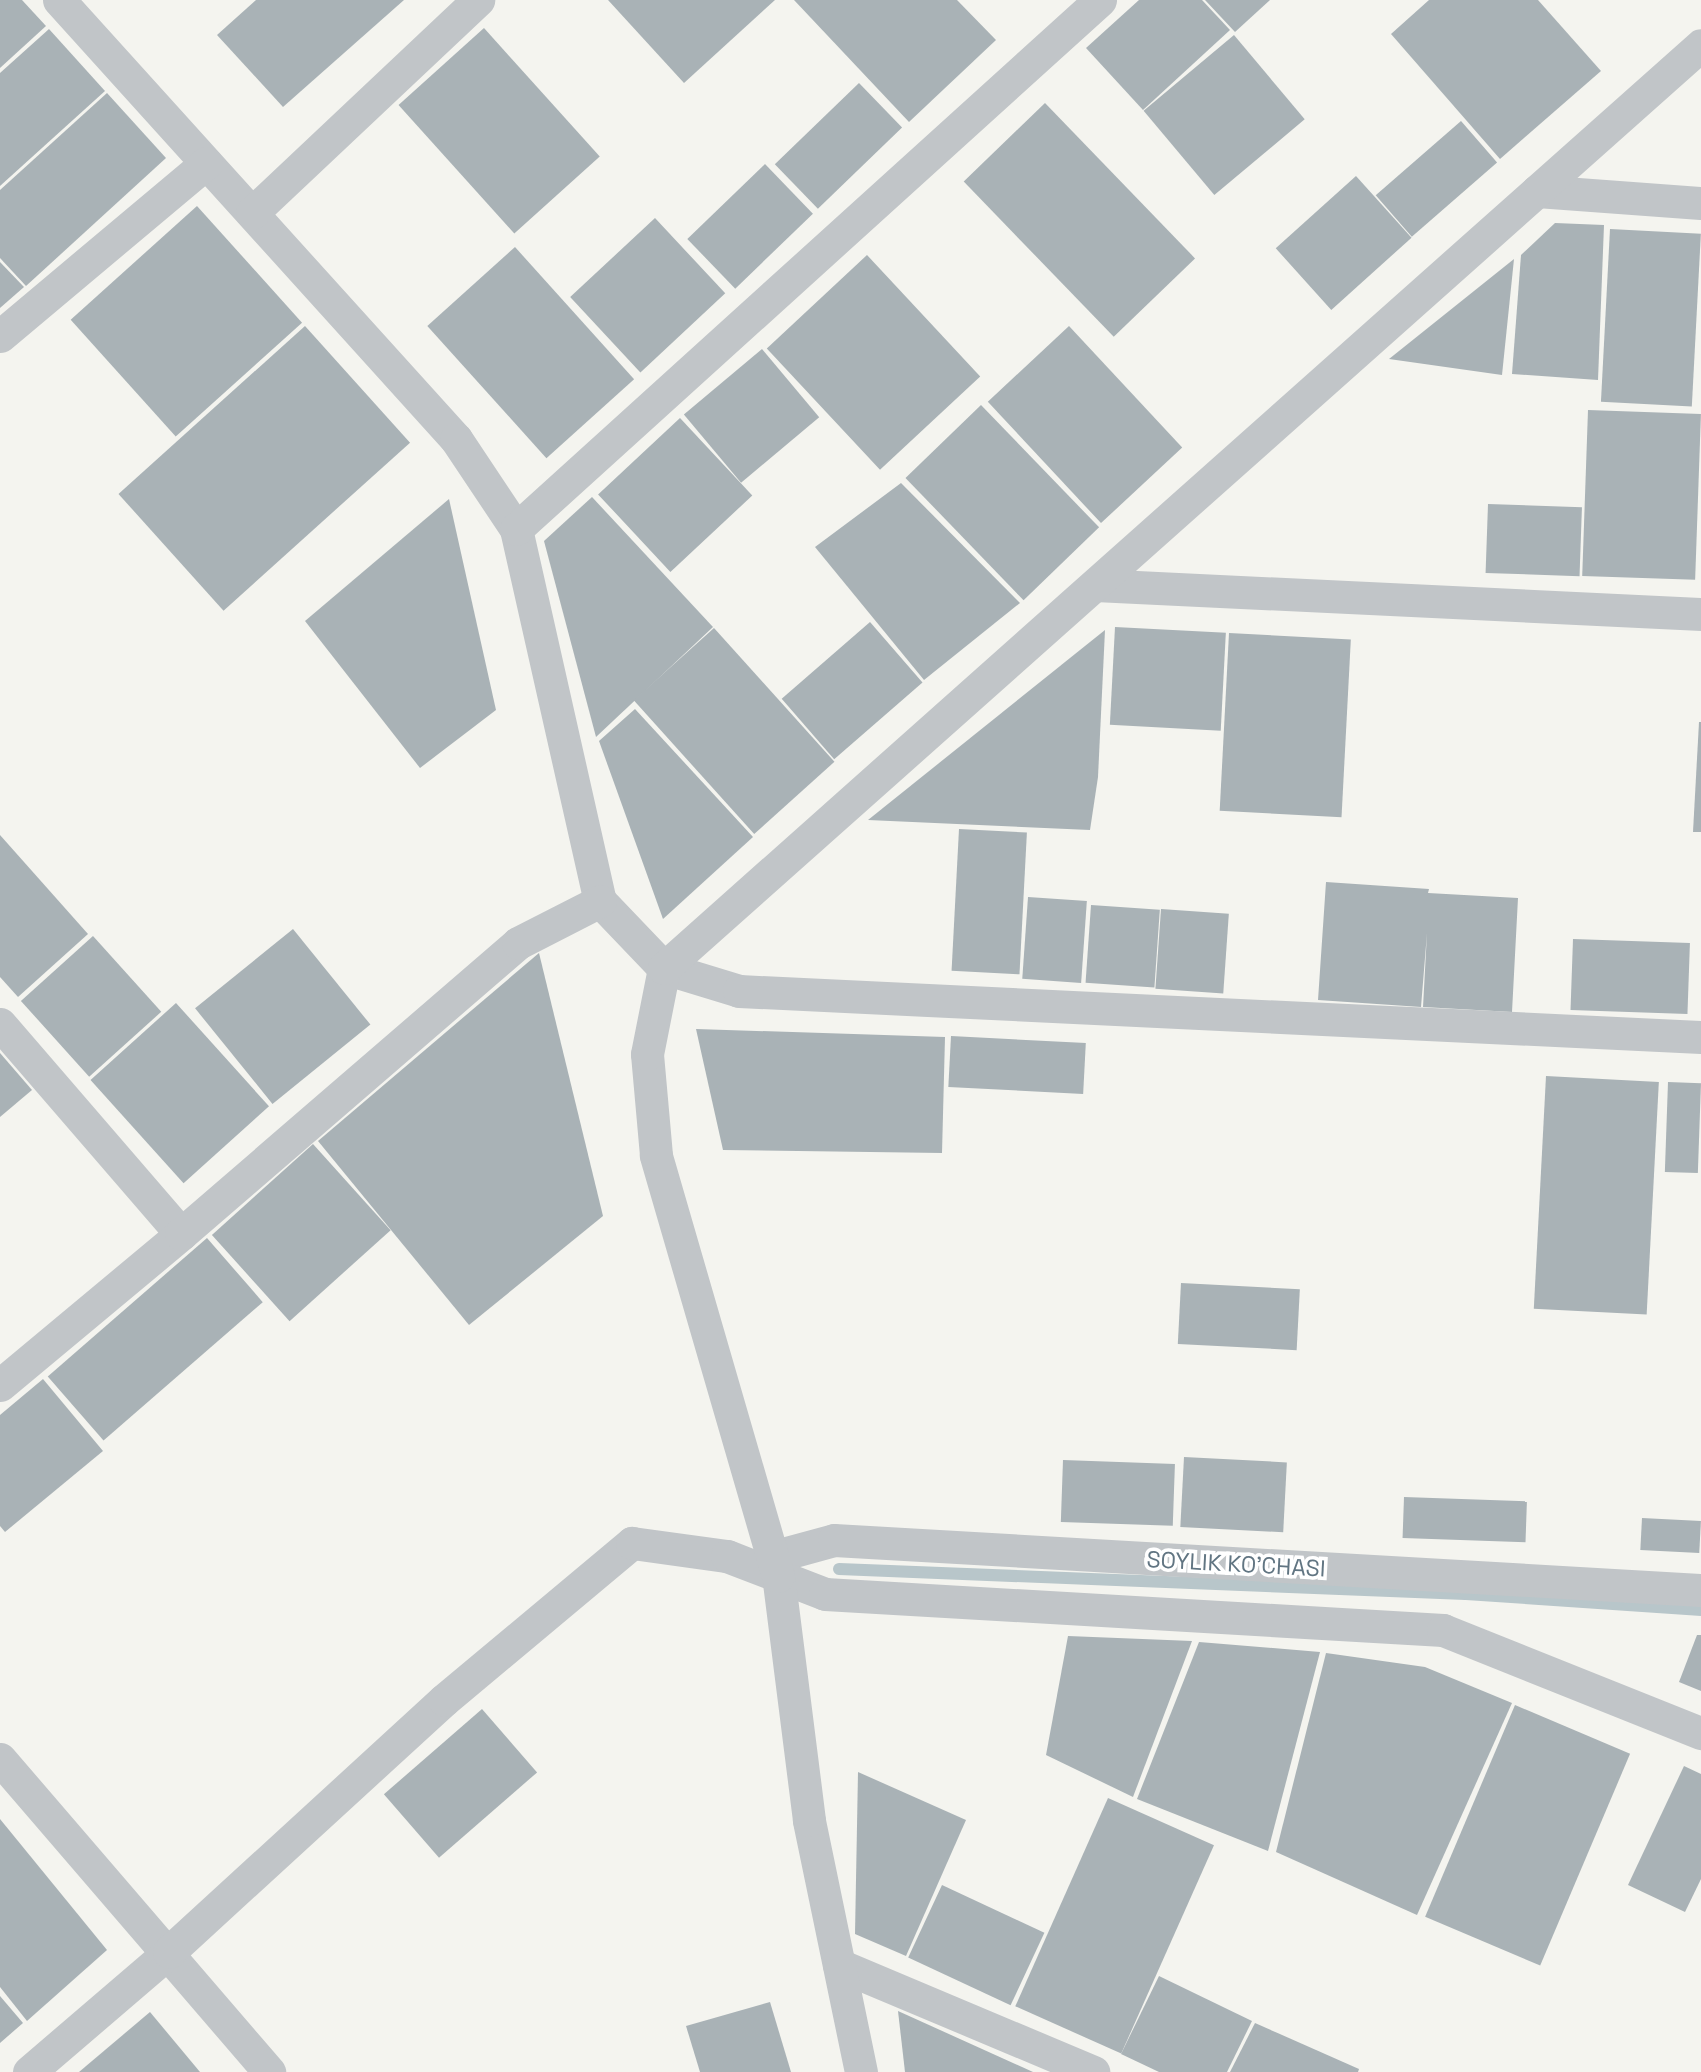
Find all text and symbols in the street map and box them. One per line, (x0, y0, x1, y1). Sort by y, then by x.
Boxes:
street label: SOYLIK KO'CHASI (1146, 1546, 1326, 1582)

